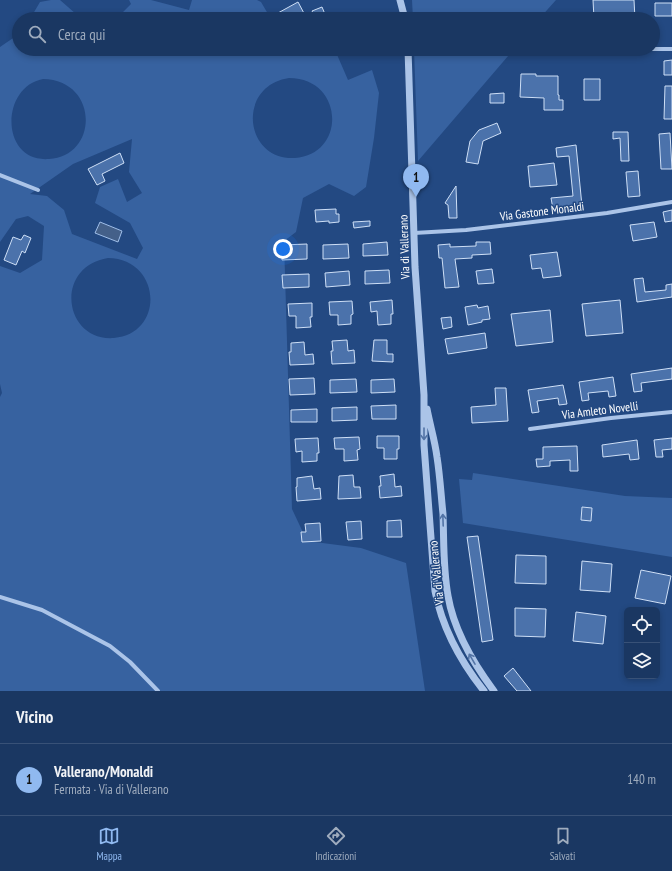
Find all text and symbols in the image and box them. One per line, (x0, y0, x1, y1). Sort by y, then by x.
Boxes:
search box (12, 12, 660, 56)
icon: search (26, 23, 48, 45)
text: Cerca qui (58, 25, 106, 44)
pin: 1 (403, 164, 429, 197)
street label: Via Gastone Monaldi (498, 198, 585, 224)
street label: Via di Vallerano (395, 215, 413, 280)
your location (273, 239, 293, 259)
street label: Via Amleto Novelli (560, 398, 639, 422)
one-way arrow (420, 427, 428, 440)
one-way arrow (439, 514, 446, 527)
street label: Via di Vallerano (425, 540, 447, 607)
map controls (624, 607, 660, 679)
button: locate (624, 607, 660, 643)
button: layers (624, 643, 660, 679)
one-way arrow (468, 653, 476, 665)
text: Vicino (16, 706, 53, 728)
text: Vallerano/Monaldi (54, 762, 153, 781)
text: 1 (26, 771, 32, 788)
text: 140 m (627, 771, 656, 788)
text: Fermata · Via di Vallerano (54, 781, 169, 798)
tab: Mappa (97, 825, 122, 863)
tab: Indicazioni (315, 825, 356, 863)
tab: Salvati (550, 825, 575, 863)

